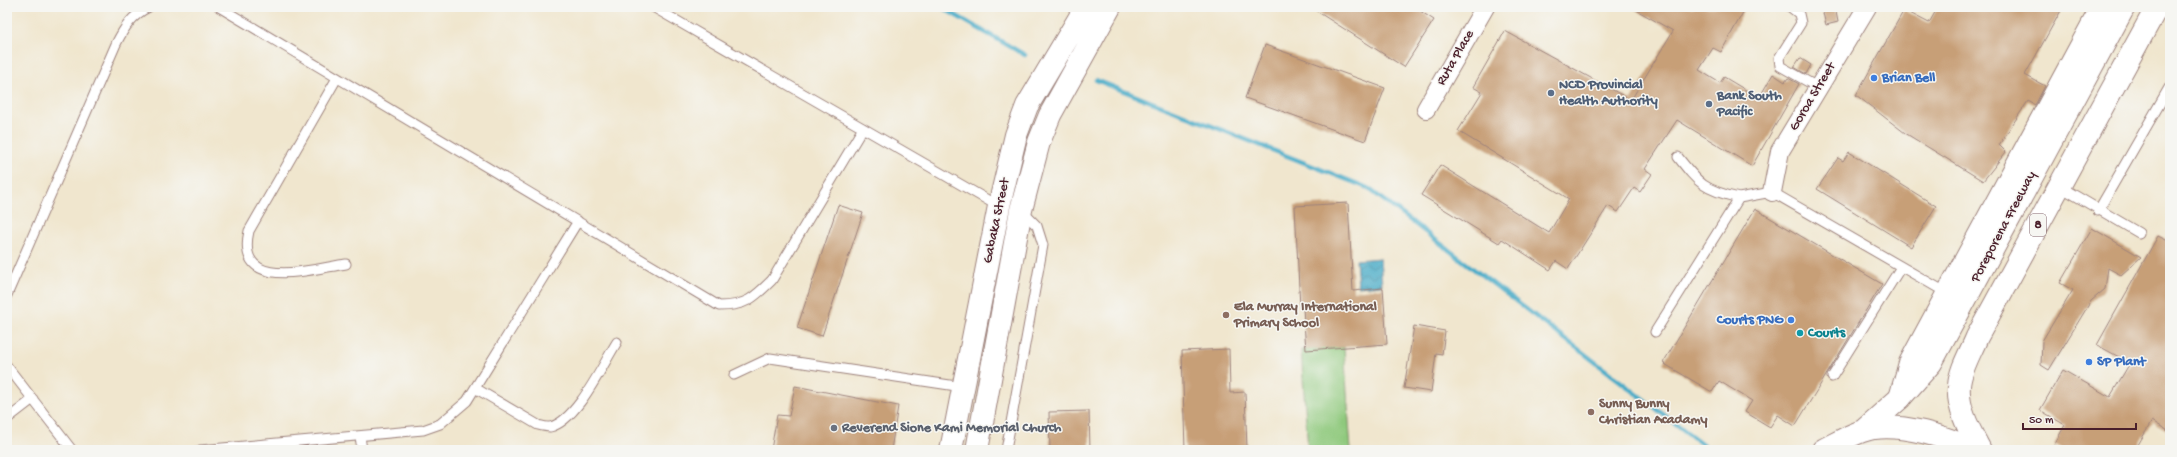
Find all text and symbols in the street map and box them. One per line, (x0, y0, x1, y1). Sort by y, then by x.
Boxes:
street label: Ruta Place (1433, 27, 1479, 89)
street label: Goroa Street (1786, 59, 1841, 134)
place label: Brian Bell (1881, 70, 1935, 87)
marker: Brian Bell (1869, 73, 1879, 83)
place label: NCD Provincial Health Authority (1559, 77, 1658, 110)
marker: NCD Provincial Health Authority (1546, 88, 1556, 98)
place label: Bank South Pacific (1716, 88, 1782, 121)
marker: Bank South Pacific (1704, 99, 1714, 109)
street label: Poreporena Freeway (1967, 168, 2041, 286)
street label: Gabaka Street (980, 176, 1015, 265)
road number: 8 (2030, 214, 2046, 236)
place label: Ela Murray International Primary School (1233, 299, 1377, 332)
marker: Ela Murray International Primary School (1221, 310, 1231, 320)
place label: Courts PNG (1716, 312, 1784, 329)
marker: Courts PNG (1786, 315, 1796, 325)
place label: Courts (1807, 325, 1846, 342)
marker: Courts (1795, 328, 1805, 338)
place label: SP Plant (2097, 354, 2147, 371)
marker: SP Plant (2084, 357, 2094, 367)
place label: Sunny Bunny Christian Acadamy (1598, 396, 1707, 429)
scale bar (2023, 405, 2136, 431)
marker: Sunny Bunny Christian Acadamy (1586, 407, 1596, 417)
text: 50 m (2029, 414, 2054, 428)
place label: Reverend Sione Kami Memorial Church (841, 420, 1062, 437)
marker: Reverend Sione Kami Memorial Church (829, 423, 839, 433)

